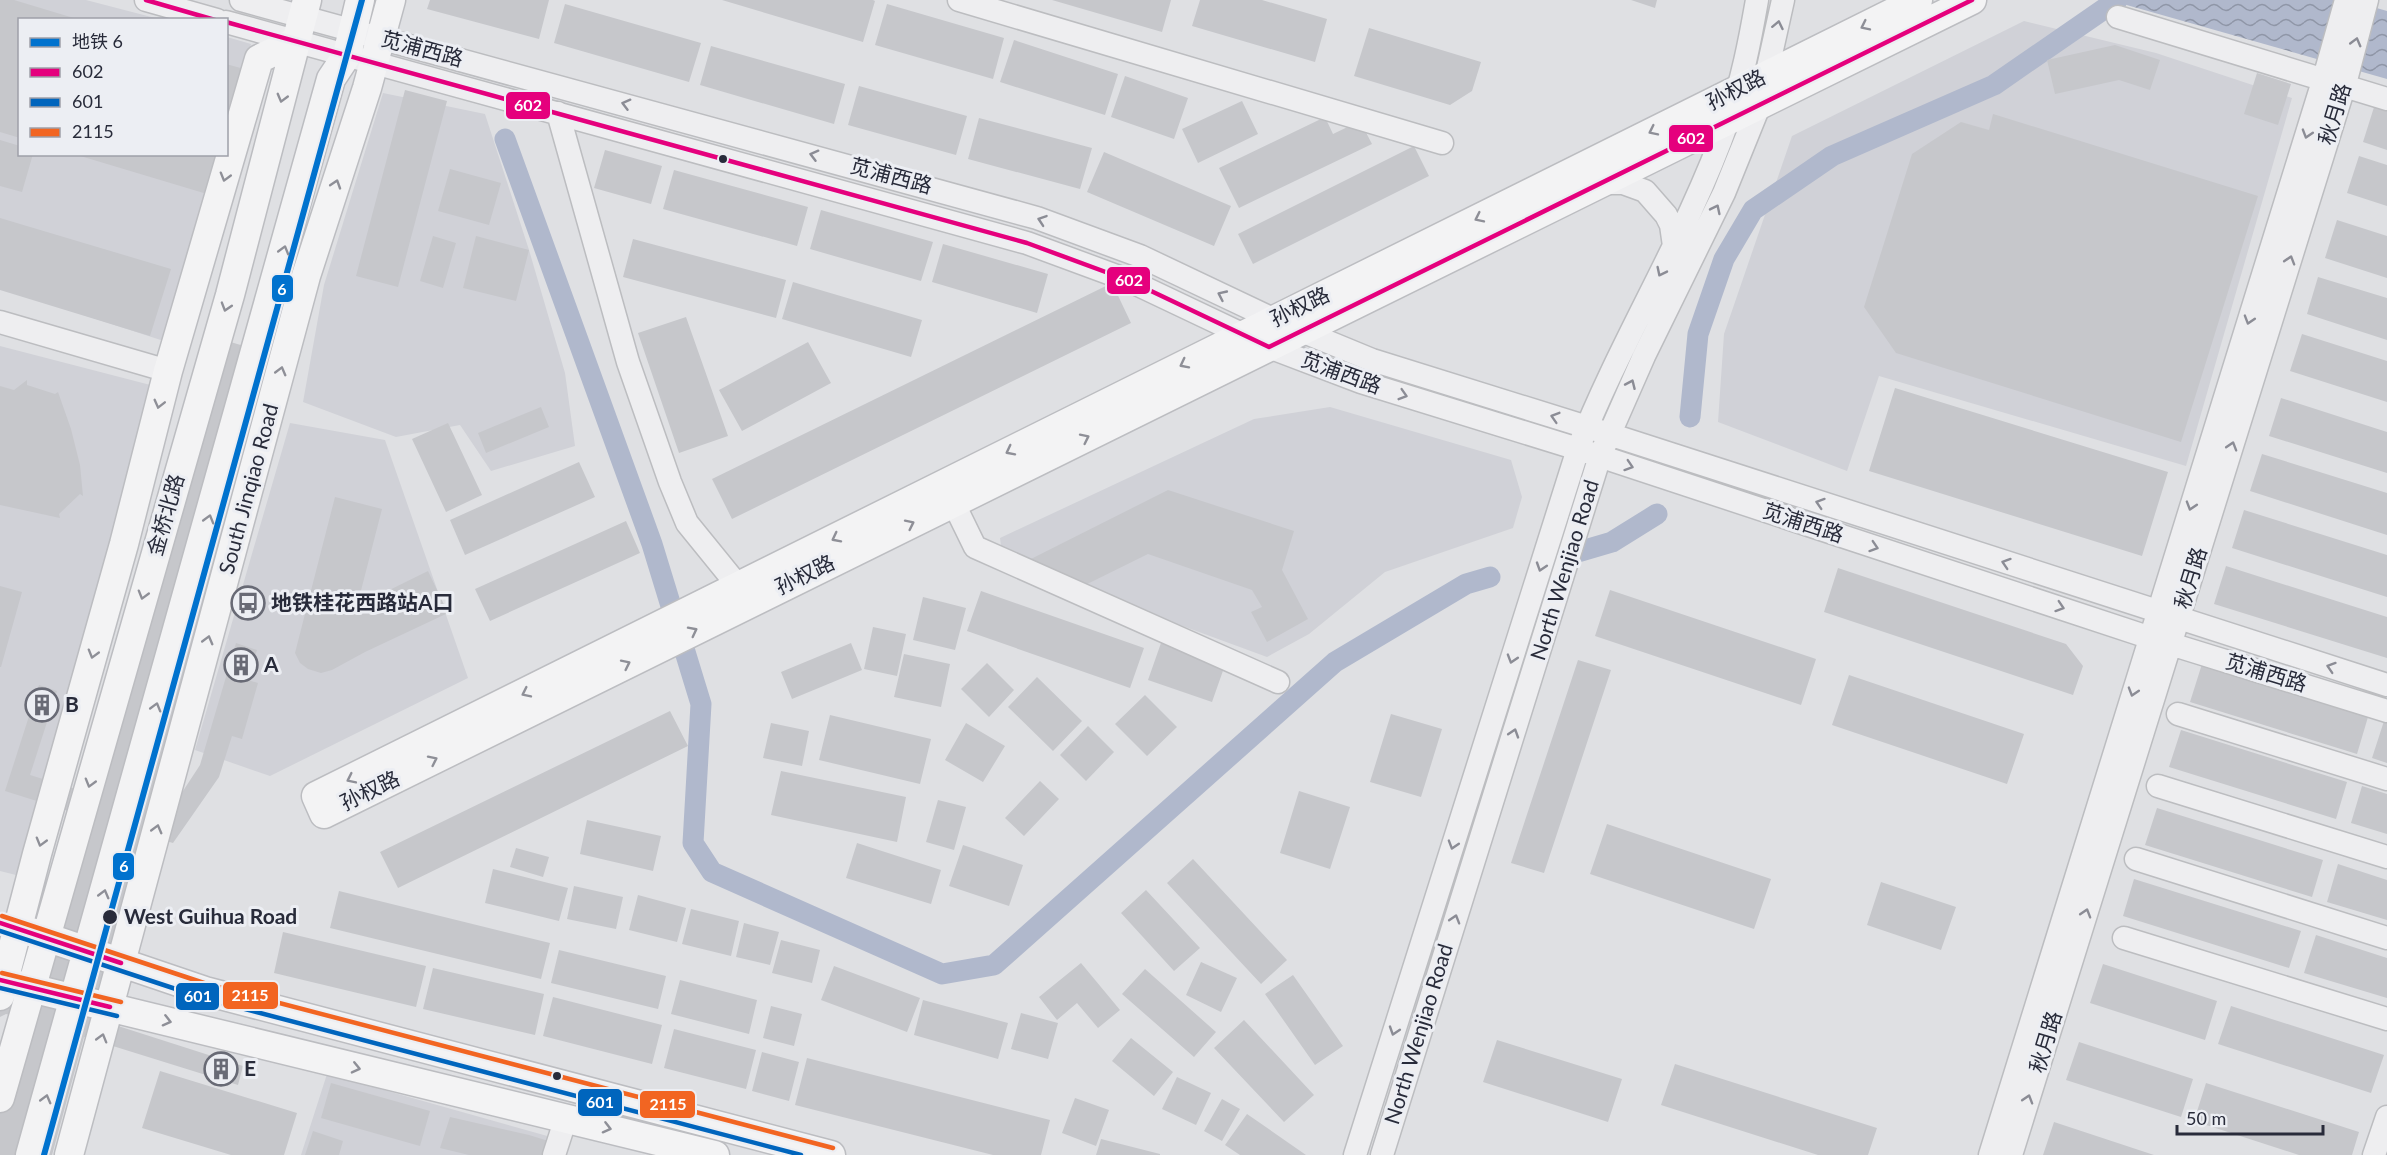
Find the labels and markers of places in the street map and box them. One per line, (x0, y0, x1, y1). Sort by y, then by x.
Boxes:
unlabelled marker (717, 153, 729, 165)
bus stop icon: 地铁桂花西路站A口 (230, 585, 266, 621)
place label: 地铁桂花西路站A口 (271, 589, 454, 614)
building icon: A (223, 647, 259, 683)
place label: A (263, 651, 279, 676)
building icon: B (24, 687, 60, 723)
place label: B (65, 691, 79, 716)
place label: West Guihua Road (124, 903, 297, 928)
marker: West Guihua Road (101, 908, 119, 926)
building icon: E (203, 1051, 239, 1087)
place label: E (244, 1055, 256, 1080)
unlabelled marker (551, 1070, 563, 1082)

